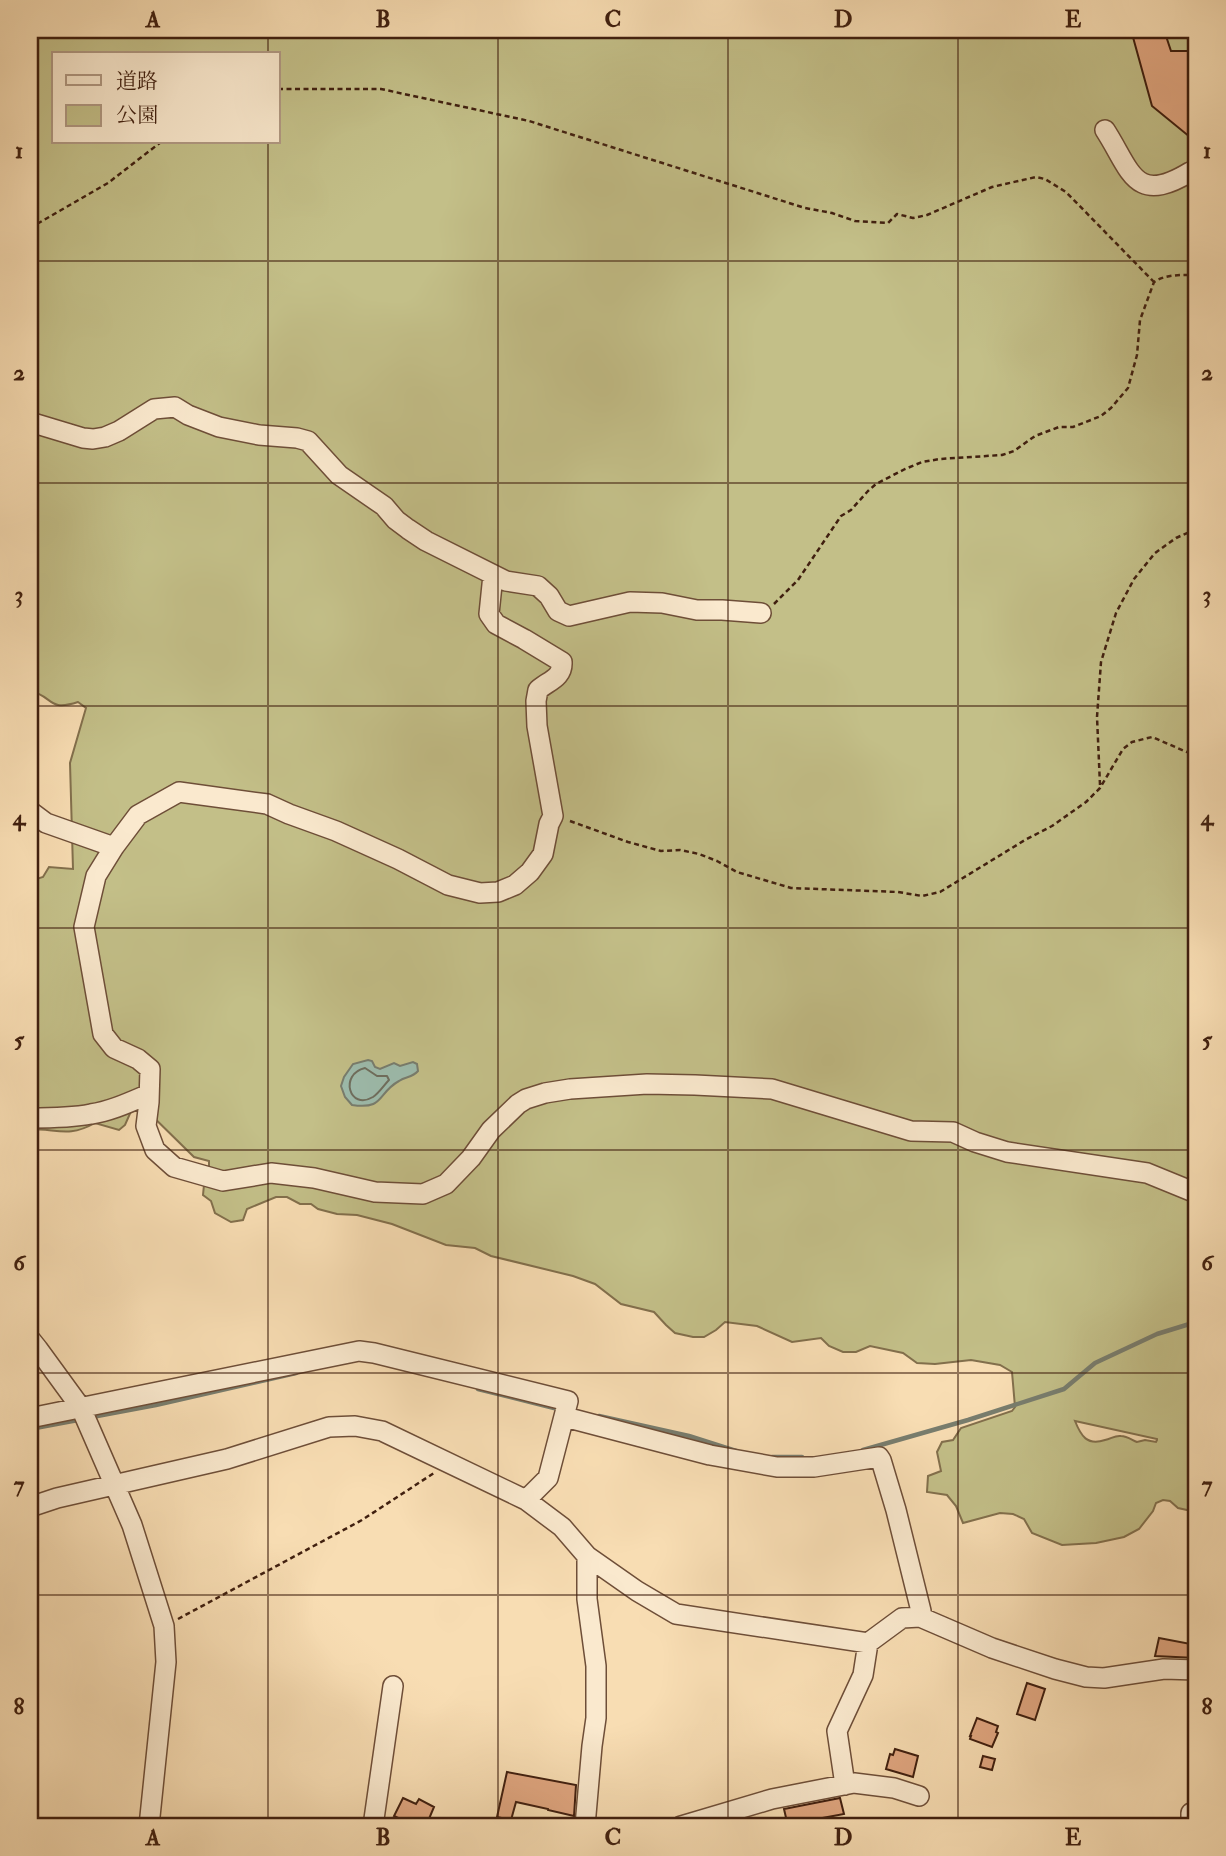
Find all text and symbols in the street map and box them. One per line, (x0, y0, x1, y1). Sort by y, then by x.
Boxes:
text: A (145, 5, 161, 34)
text: B (375, 5, 391, 34)
text: C (605, 5, 621, 34)
text: D (834, 5, 852, 34)
text: E (1065, 5, 1082, 34)
legend (52, 52, 280, 144)
text: 道路 (116, 68, 158, 95)
text: 公園 (116, 102, 158, 129)
text: 1 (15, 136, 23, 165)
text: 1 (1203, 136, 1211, 165)
text: 2 (13, 358, 25, 387)
text: 2 (1201, 358, 1213, 387)
text: 3 (15, 580, 23, 609)
text: 3 (1203, 580, 1211, 609)
text: 4 (12, 803, 27, 832)
text: 4 (1200, 803, 1215, 832)
text: 5 (14, 1025, 25, 1054)
text: 5 (1202, 1025, 1213, 1054)
text: 6 (13, 1248, 27, 1277)
text: 6 (1201, 1248, 1215, 1277)
text: 7 (14, 1470, 25, 1499)
text: 7 (1202, 1470, 1213, 1499)
text: 8 (14, 1692, 25, 1721)
text: 8 (1202, 1692, 1213, 1721)
text: A (145, 1823, 161, 1852)
text: B (375, 1823, 391, 1852)
text: C (605, 1823, 621, 1852)
text: D (834, 1823, 852, 1852)
text: E (1065, 1823, 1082, 1852)

